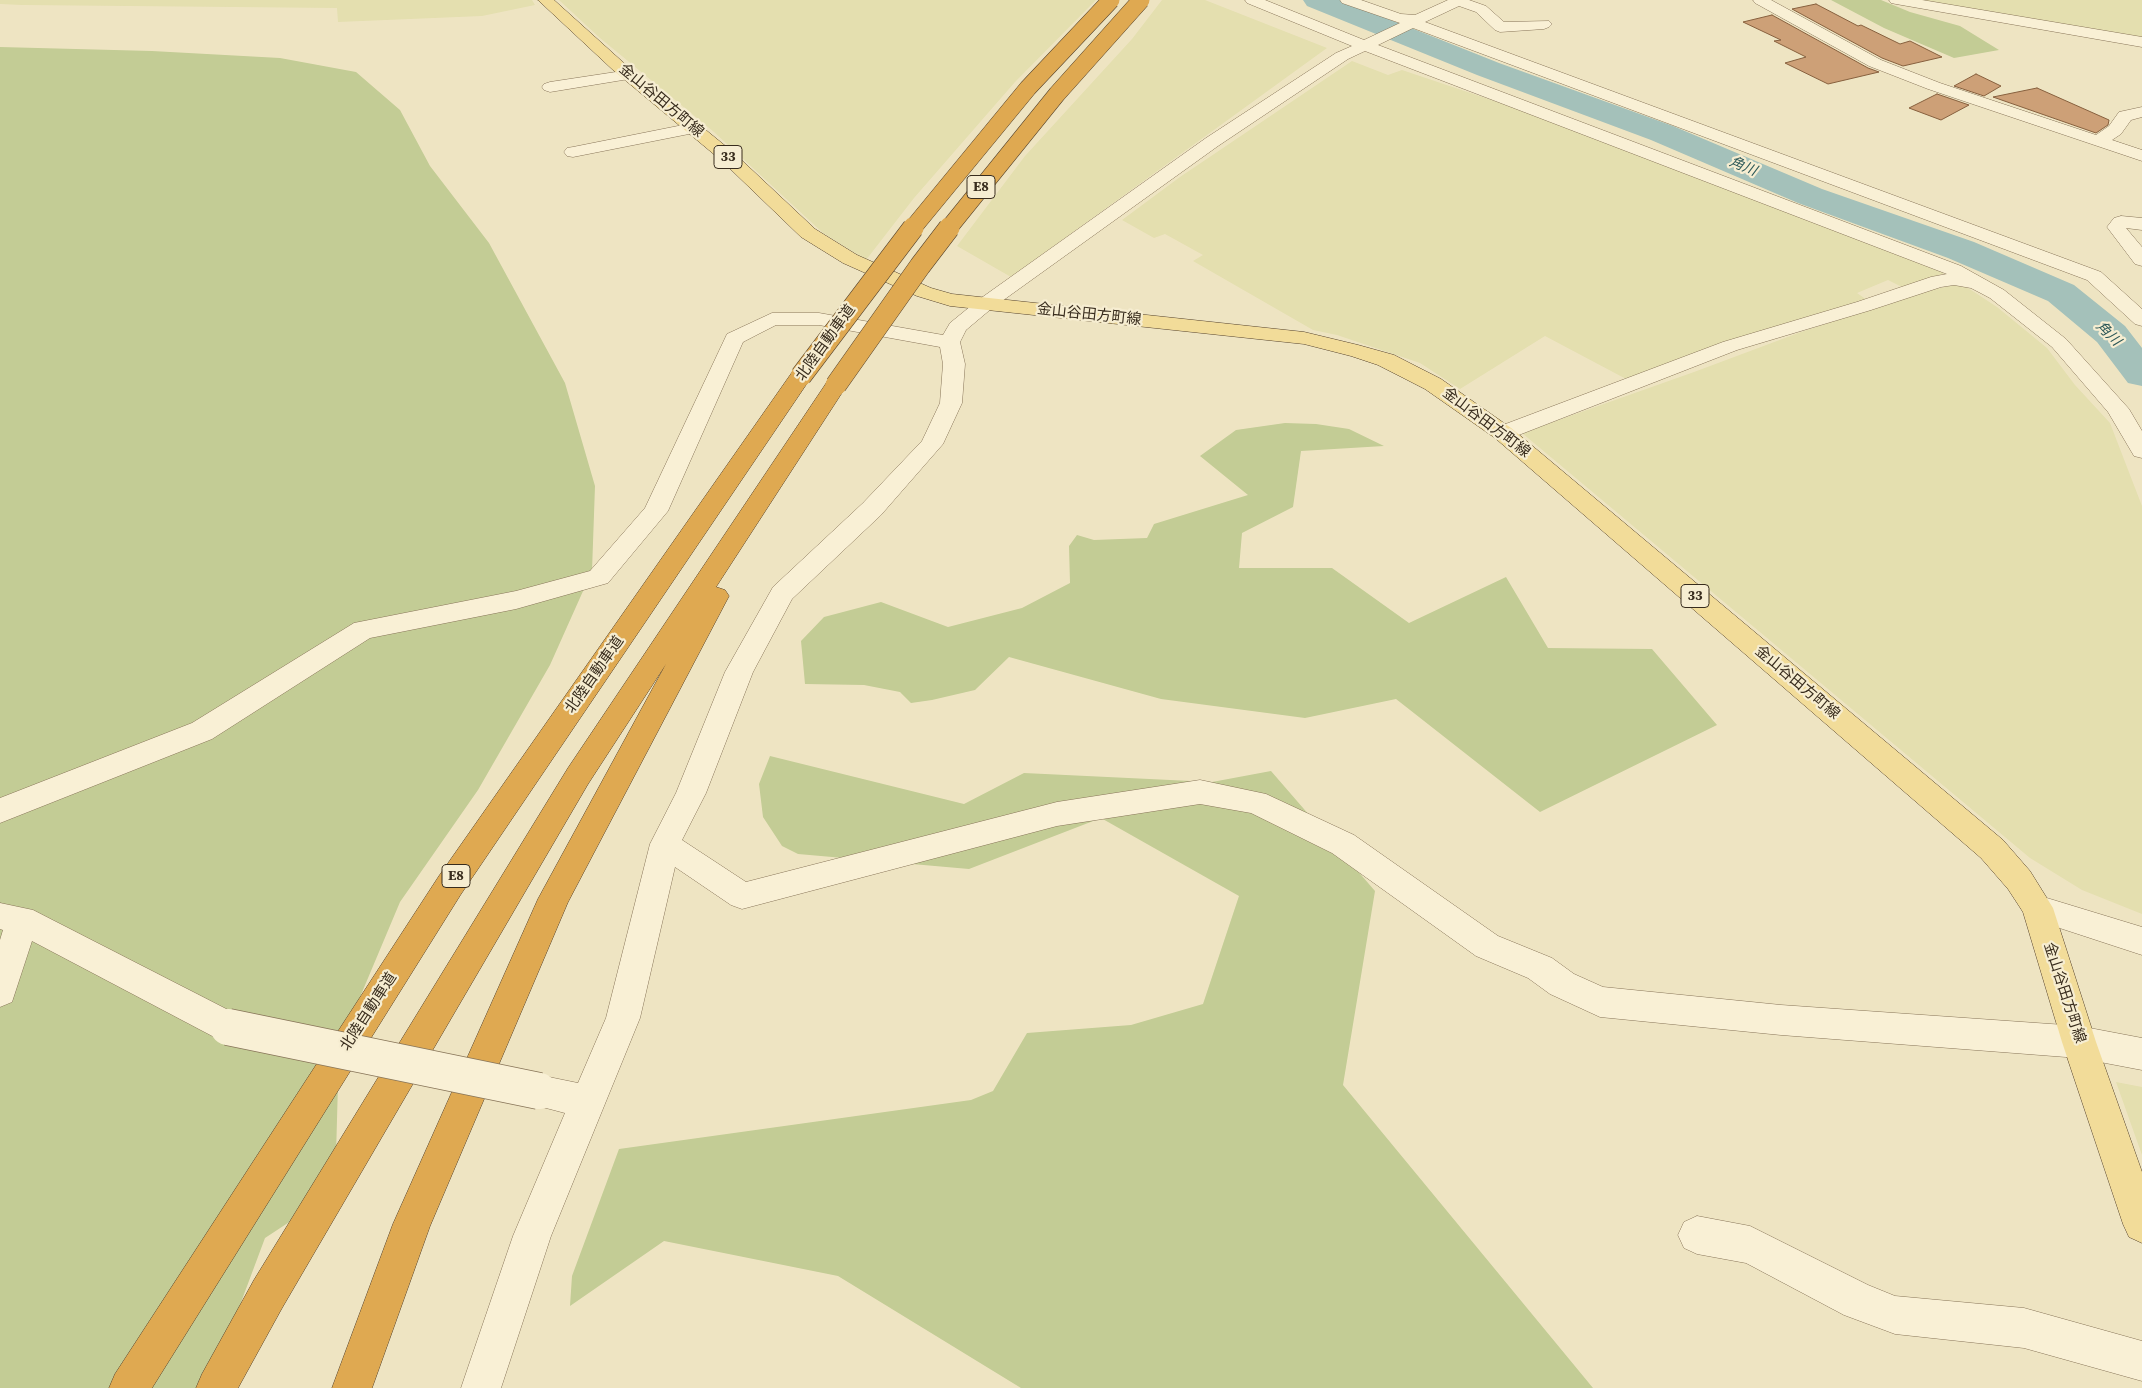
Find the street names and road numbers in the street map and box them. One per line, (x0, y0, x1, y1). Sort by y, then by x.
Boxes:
street label: 金山谷田方町線 (615, 60, 707, 142)
road number: 33 (714, 146, 742, 168)
road number: E8 (967, 176, 995, 198)
street label: 北陸自動車道 (792, 301, 860, 385)
street label: 金山谷田方町線 (1036, 301, 1142, 329)
street label: 金山谷田方町線 (1439, 384, 1533, 462)
road number: 33 (1681, 584, 1709, 608)
street label: 北陸自動車道 (562, 633, 628, 717)
street label: 金山谷田方町線 (1751, 642, 1843, 724)
road number: E8 (442, 864, 470, 888)
street label: 金山谷田方町線 (2039, 940, 2089, 1046)
street label: 北陸自動車道 (337, 969, 401, 1055)

